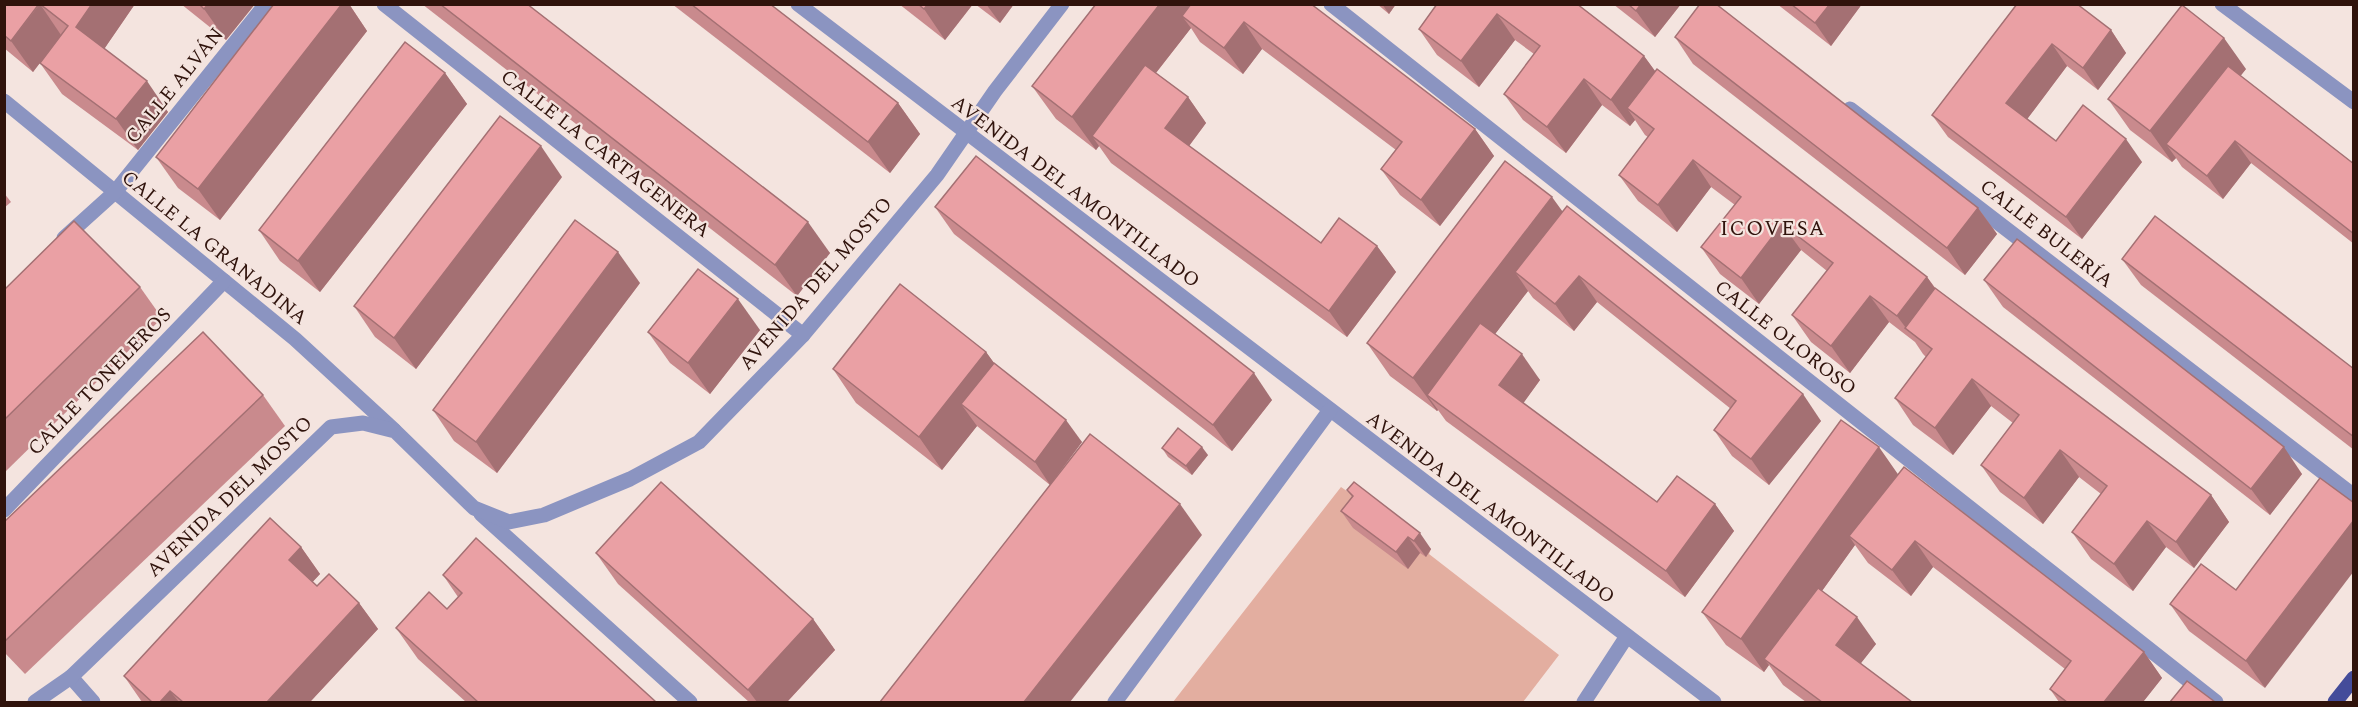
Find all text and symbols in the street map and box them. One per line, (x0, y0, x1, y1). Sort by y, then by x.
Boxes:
street label: CALLE ALVÁN (118, 21, 231, 151)
street label: CALLE LA CARTAGENERA (494, 62, 717, 245)
street label: AVENIDA DEL AMONTILLADO (945, 88, 1206, 296)
street label: CALLE LA GRANADINA (115, 163, 314, 332)
street label: CALLE BULERÍA (1973, 172, 2120, 296)
street label: AVENIDA DEL MOSTO (732, 190, 900, 377)
district label: ICOVESA (1720, 213, 1826, 245)
street label: CALLE OLOROSO (1708, 273, 1863, 403)
street label: CALLE TONELEROS (21, 301, 179, 463)
street label: AVENIDA DEL AMONTILLADO (1360, 404, 1621, 612)
street label: AVENIDA DEL MOSTO (140, 409, 320, 584)

